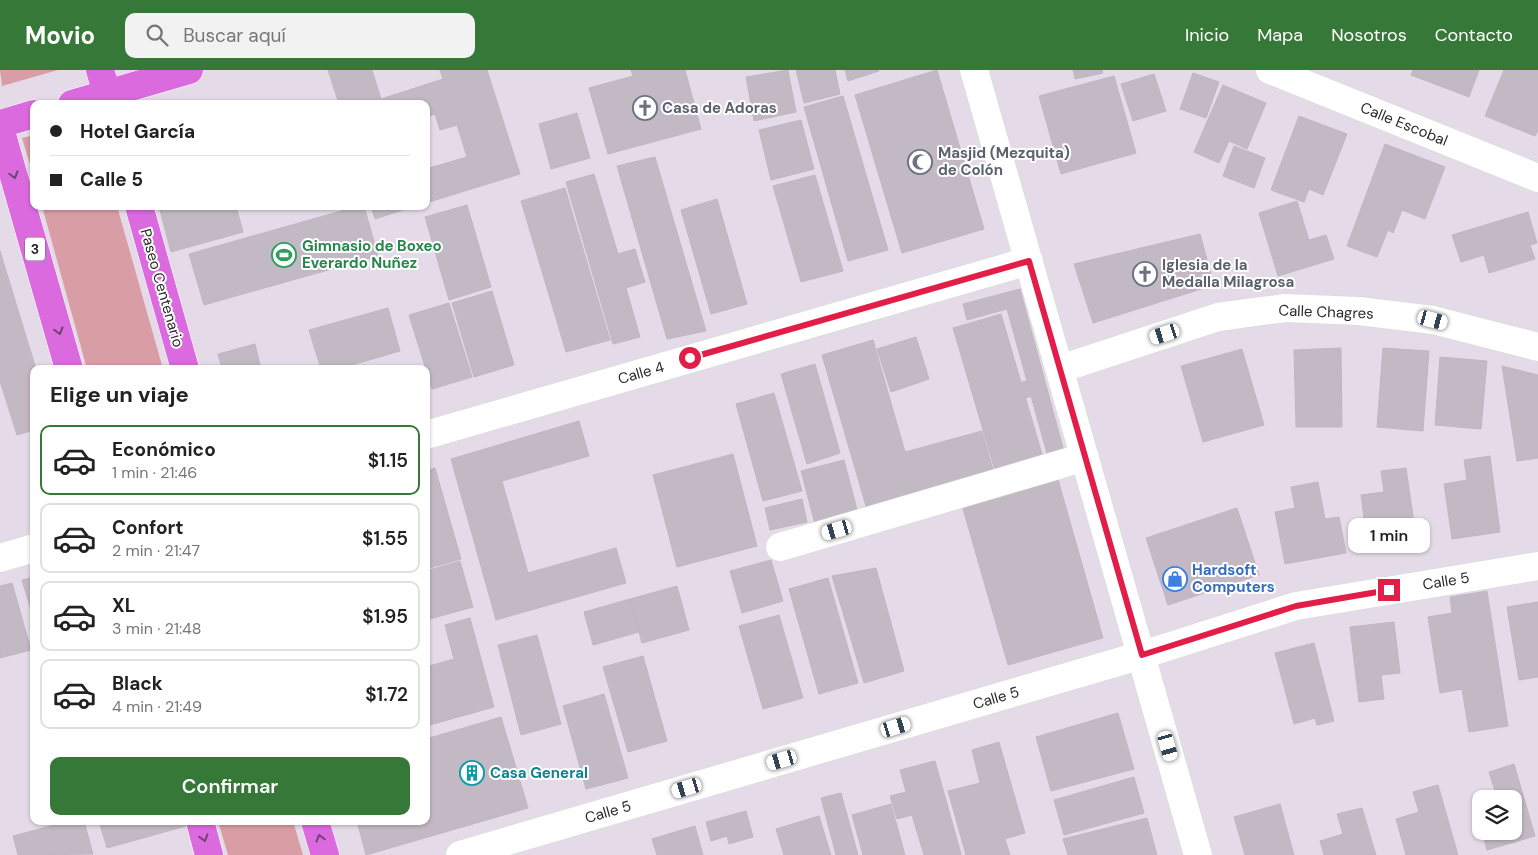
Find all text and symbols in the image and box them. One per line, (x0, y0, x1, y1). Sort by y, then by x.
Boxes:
search box (125, 13, 475, 58)
text: Movio (25, 20, 95, 51)
icon: search (143, 21, 171, 49)
text: Buscar aquí (183, 23, 286, 48)
text: Inicio (1185, 23, 1229, 47)
text: Mapa (1257, 23, 1303, 47)
text: Nosotros (1331, 23, 1407, 47)
text: Contacto (1435, 23, 1513, 47)
church icon: Casa de Adoras (632, 95, 658, 121)
street label: Calle Escobal (1357, 97, 1451, 151)
place label: Casa de Adoras (662, 98, 777, 118)
text: Hotel García (80, 119, 195, 144)
place label: Masjid (Mezquita) de Colón (938, 143, 1070, 180)
mosque icon: Masjid (Mezquita) de Colón (907, 149, 933, 175)
text: Calle 5 (80, 167, 143, 192)
one-way arrow (8, 171, 18, 179)
street label: Paseo Centenario (136, 226, 189, 350)
place label: Gimnasio de Boxeo Everardo Nuñez (302, 236, 442, 273)
road number: 3 (25, 238, 45, 260)
sports icon: Gimnasio de Boxeo Everardo Nuñez (271, 242, 297, 268)
place label: Iglesia de la Medalla Milagrosa (1162, 255, 1294, 292)
church icon: Iglesia de la Medalla Milagrosa (1132, 261, 1158, 287)
street label: Calle Chagres (1278, 300, 1374, 324)
car (1416, 309, 1449, 331)
car (1148, 322, 1181, 346)
one-way arrow (53, 327, 63, 335)
route start (679, 347, 701, 369)
street label: Calle 4 (616, 357, 666, 389)
text: Elige un viaje (50, 380, 189, 409)
text: Económico (112, 437, 216, 462)
icon: car (52, 438, 97, 483)
text: $1.15 (368, 448, 408, 473)
text: 1 min · 21:46 (112, 462, 197, 483)
text: Confort (112, 515, 184, 540)
icon: car (52, 516, 97, 561)
callout: 1 min (1348, 518, 1430, 552)
car (820, 519, 853, 541)
text: 1 min (1370, 525, 1408, 546)
text: $1.55 (362, 526, 408, 551)
text: 2 min · 21:47 (112, 540, 200, 561)
place label: Hardsoft Computers (1192, 560, 1275, 597)
shop icon: Hardsoft Computers (1162, 566, 1188, 592)
street label: Calle 5 (1421, 567, 1471, 595)
route end (1378, 579, 1400, 601)
text: XL (112, 593, 135, 618)
icon: car (52, 594, 97, 639)
text: $1.95 (362, 604, 408, 629)
text: 3 min · 21:48 (112, 618, 202, 639)
text: Black (112, 671, 163, 696)
icon: car (52, 672, 97, 717)
text: $1.72 (365, 682, 408, 707)
street label: Calle 5 (971, 682, 1021, 714)
text: 4 min · 21:49 (112, 696, 202, 717)
car (879, 715, 912, 739)
car (1156, 730, 1179, 762)
car (765, 749, 798, 771)
button: Confirmar (50, 757, 410, 815)
building icon: Casa General (459, 760, 485, 786)
place label: Casa General (490, 763, 588, 783)
car (670, 776, 703, 800)
map controls (1472, 790, 1522, 840)
button: layers (1472, 790, 1522, 840)
street label: Calle 5 (583, 796, 633, 828)
one-way arrow (199, 834, 209, 842)
one-way arrow (316, 835, 326, 843)

